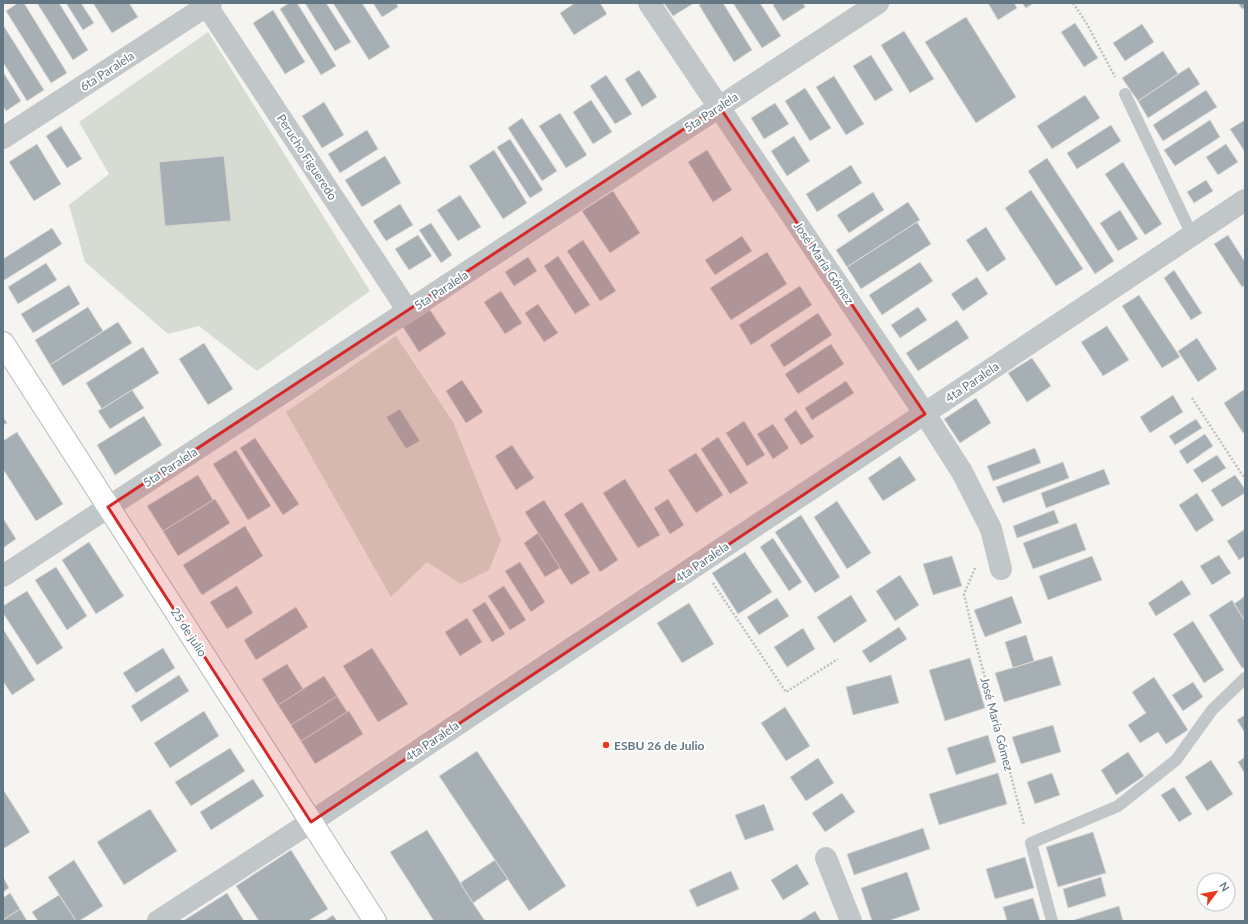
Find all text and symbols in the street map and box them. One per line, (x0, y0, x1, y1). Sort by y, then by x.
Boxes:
street label: 6ta Paralela (77, 48, 137, 94)
street label: 5ta Paralela (681, 89, 741, 135)
street label: Perucho Figueredo (274, 111, 340, 203)
street label: José María Gómez (791, 219, 858, 308)
street label: 5ta Paralela (411, 267, 471, 313)
street label: 4ta Paralela (942, 359, 1002, 405)
street label: 5ta Paralela (140, 444, 200, 490)
street label: 4ta Paralela (672, 539, 732, 585)
street label: 25 de julio (168, 605, 210, 659)
street label: José María Gómez (977, 675, 1017, 773)
street label: 4ta Paralela (402, 718, 462, 764)
place label: ESBU 26 de Julio (614, 738, 705, 753)
marker: ESBU 26 de Julio (601, 740, 611, 750)
north arrow (1196, 872, 1236, 912)
text: N (1217, 879, 1233, 893)

